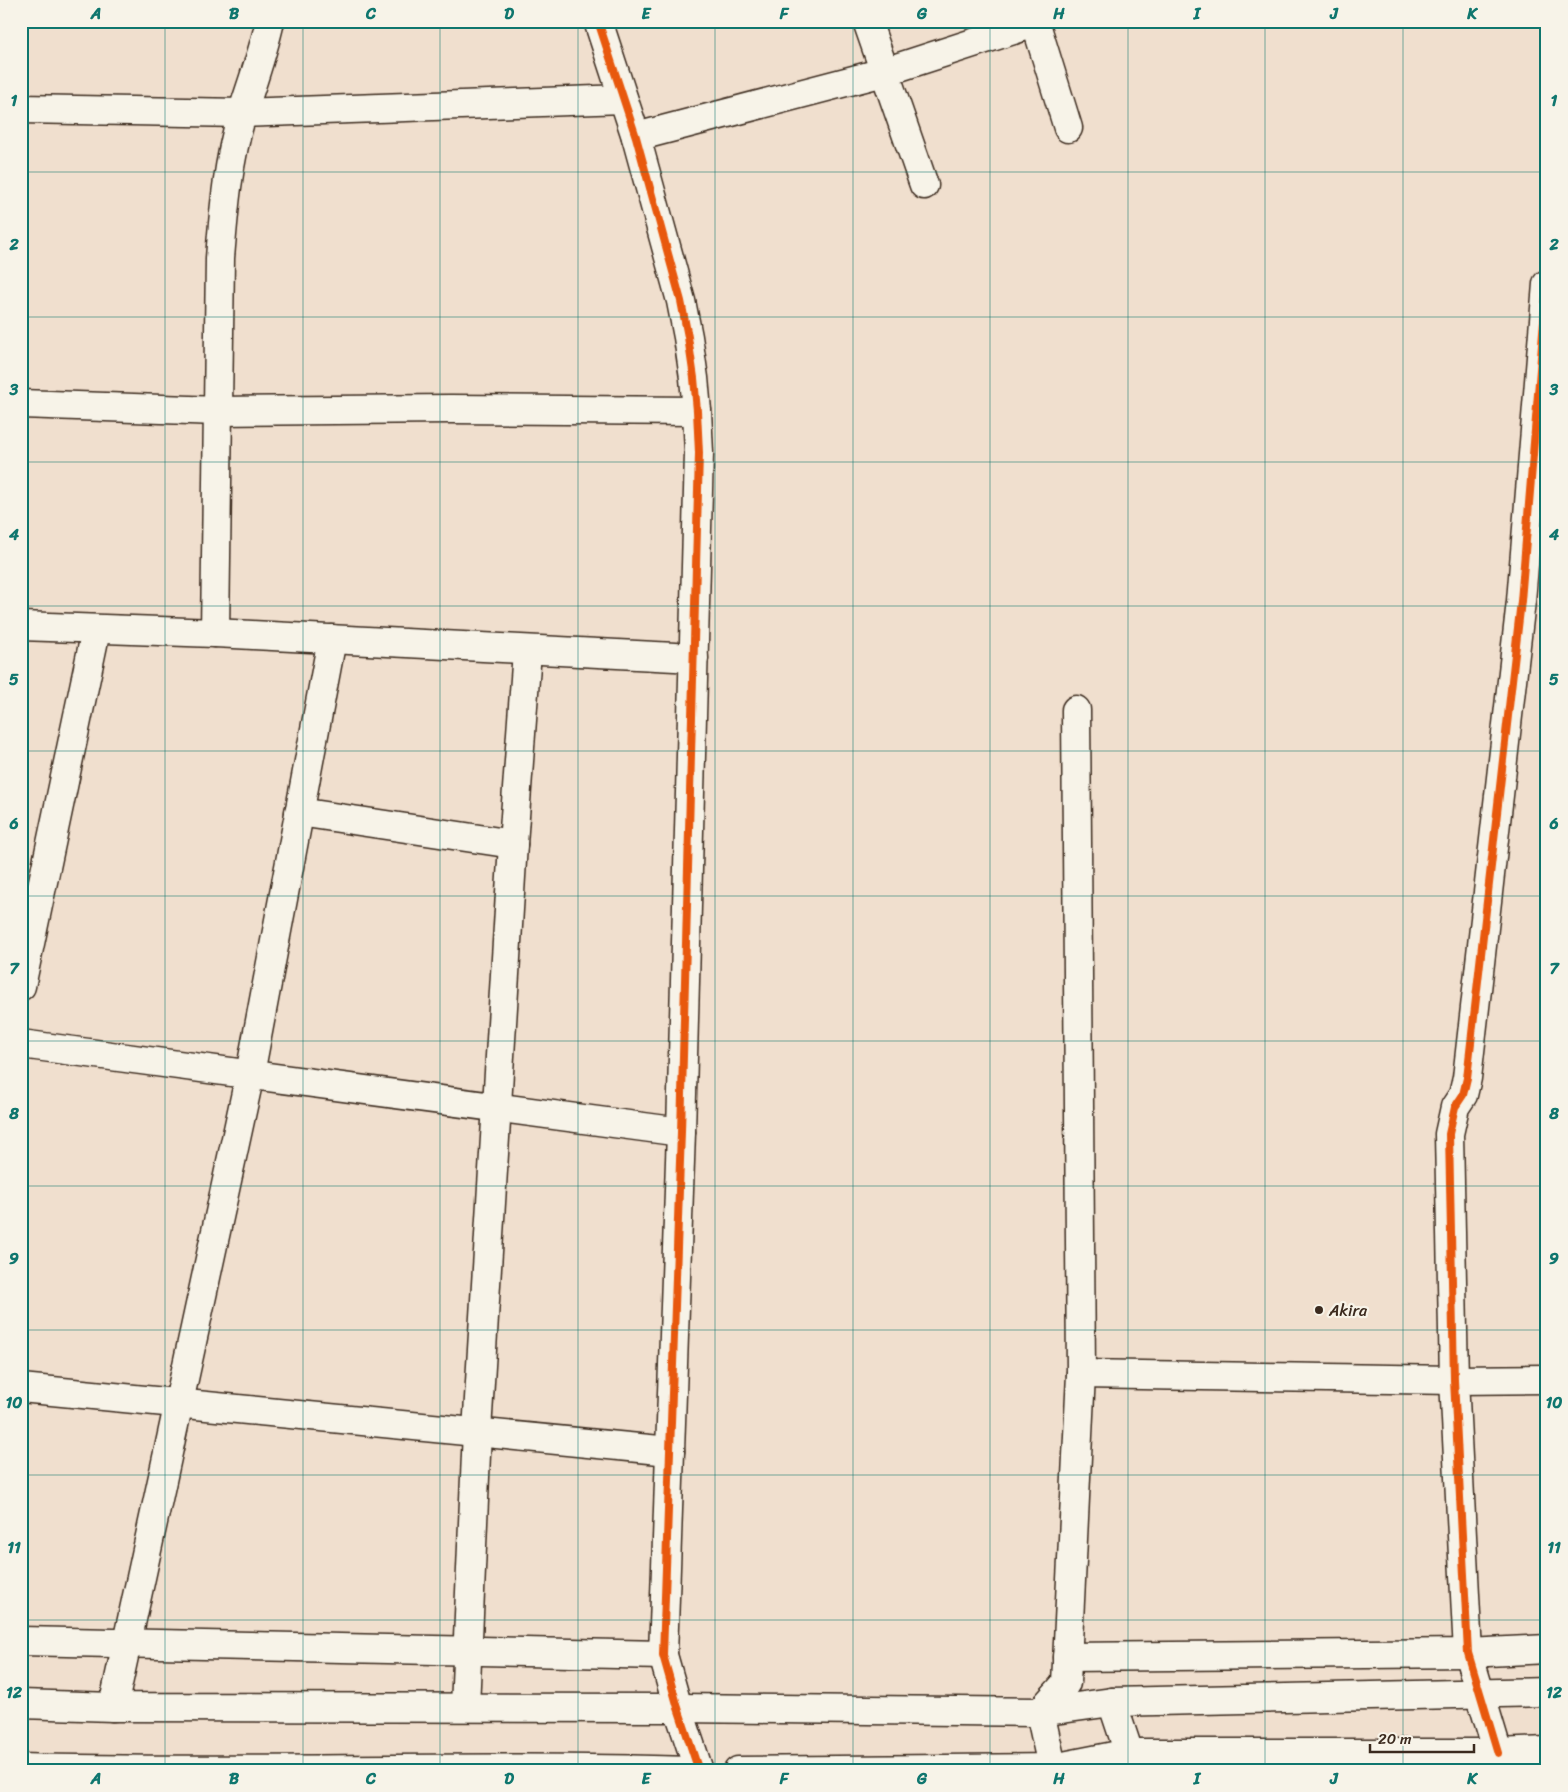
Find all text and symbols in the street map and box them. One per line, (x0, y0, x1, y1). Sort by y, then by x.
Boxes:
text: A (90, 0, 101, 28)
text: B (229, 0, 240, 28)
text: C (365, 0, 377, 28)
text: D (504, 0, 514, 28)
text: E (642, 0, 652, 28)
text: F (779, 0, 790, 28)
text: G (916, 0, 928, 28)
text: H (1052, 0, 1065, 28)
text: I (1193, 0, 1202, 28)
text: J (1329, 0, 1339, 28)
text: K (1466, 0, 1478, 28)
text: 1 (11, 86, 18, 115)
text: 1 (1551, 86, 1558, 115)
text: 2 (8, 230, 19, 259)
text: 2 (1548, 230, 1559, 259)
text: 3 (9, 375, 19, 404)
text: 3 (1549, 375, 1559, 404)
text: 4 (8, 520, 19, 549)
text: 4 (1548, 520, 1559, 549)
text: 5 (9, 665, 19, 694)
text: 5 (1549, 665, 1559, 694)
text: 6 (8, 809, 19, 838)
text: 6 (1548, 809, 1559, 838)
text: 7 (9, 954, 20, 983)
text: 7 (1549, 954, 1560, 983)
text: 8 (8, 1099, 19, 1128)
text: 8 (1548, 1099, 1559, 1128)
text: 9 (9, 1244, 19, 1273)
text: 9 (1549, 1244, 1559, 1273)
place label: Akira (1328, 1296, 1368, 1325)
marker: Akira (1313, 1304, 1325, 1316)
text: 10 (6, 1388, 22, 1417)
text: 10 (1546, 1388, 1562, 1417)
text: 11 (7, 1533, 21, 1562)
text: 11 (1547, 1533, 1561, 1562)
text: 12 (6, 1678, 23, 1707)
text: 12 (1546, 1678, 1563, 1707)
scale bar (1370, 1722, 1474, 1754)
text: 20 m (1378, 1726, 1412, 1752)
text: A (90, 1764, 101, 1792)
text: B (229, 1764, 240, 1792)
text: C (365, 1764, 377, 1792)
text: D (504, 1764, 514, 1792)
text: E (642, 1764, 652, 1792)
text: F (779, 1764, 790, 1792)
text: G (916, 1764, 928, 1792)
text: H (1052, 1764, 1065, 1792)
text: I (1193, 1764, 1202, 1792)
text: J (1329, 1764, 1339, 1792)
text: K (1466, 1764, 1478, 1792)

